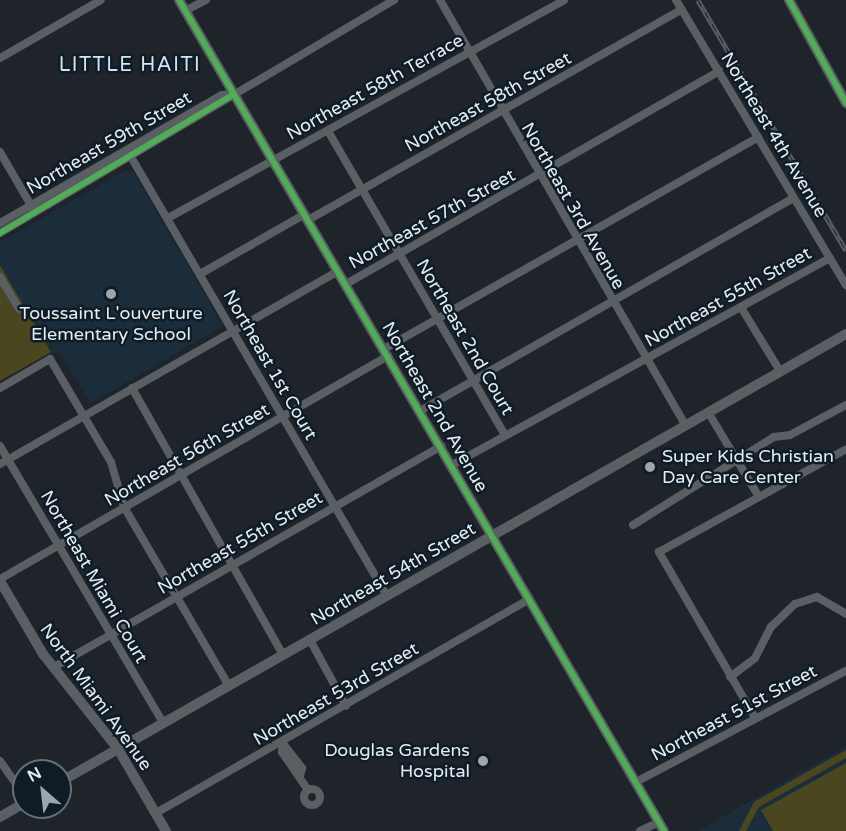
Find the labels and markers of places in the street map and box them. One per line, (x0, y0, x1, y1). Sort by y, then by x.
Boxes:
marker: Toussaint L'ouverture Elementary School (104, 287, 118, 301)
place label: Toussaint L'ouverture Elementary School (19, 303, 203, 346)
place label: Super Kids Christian Day Care Center (662, 446, 834, 488)
marker: Super Kids Christian Day Care Center (643, 460, 657, 474)
place label: Douglas Gardens Hospital (324, 740, 470, 783)
marker: Douglas Gardens Hospital (474, 752, 492, 770)

